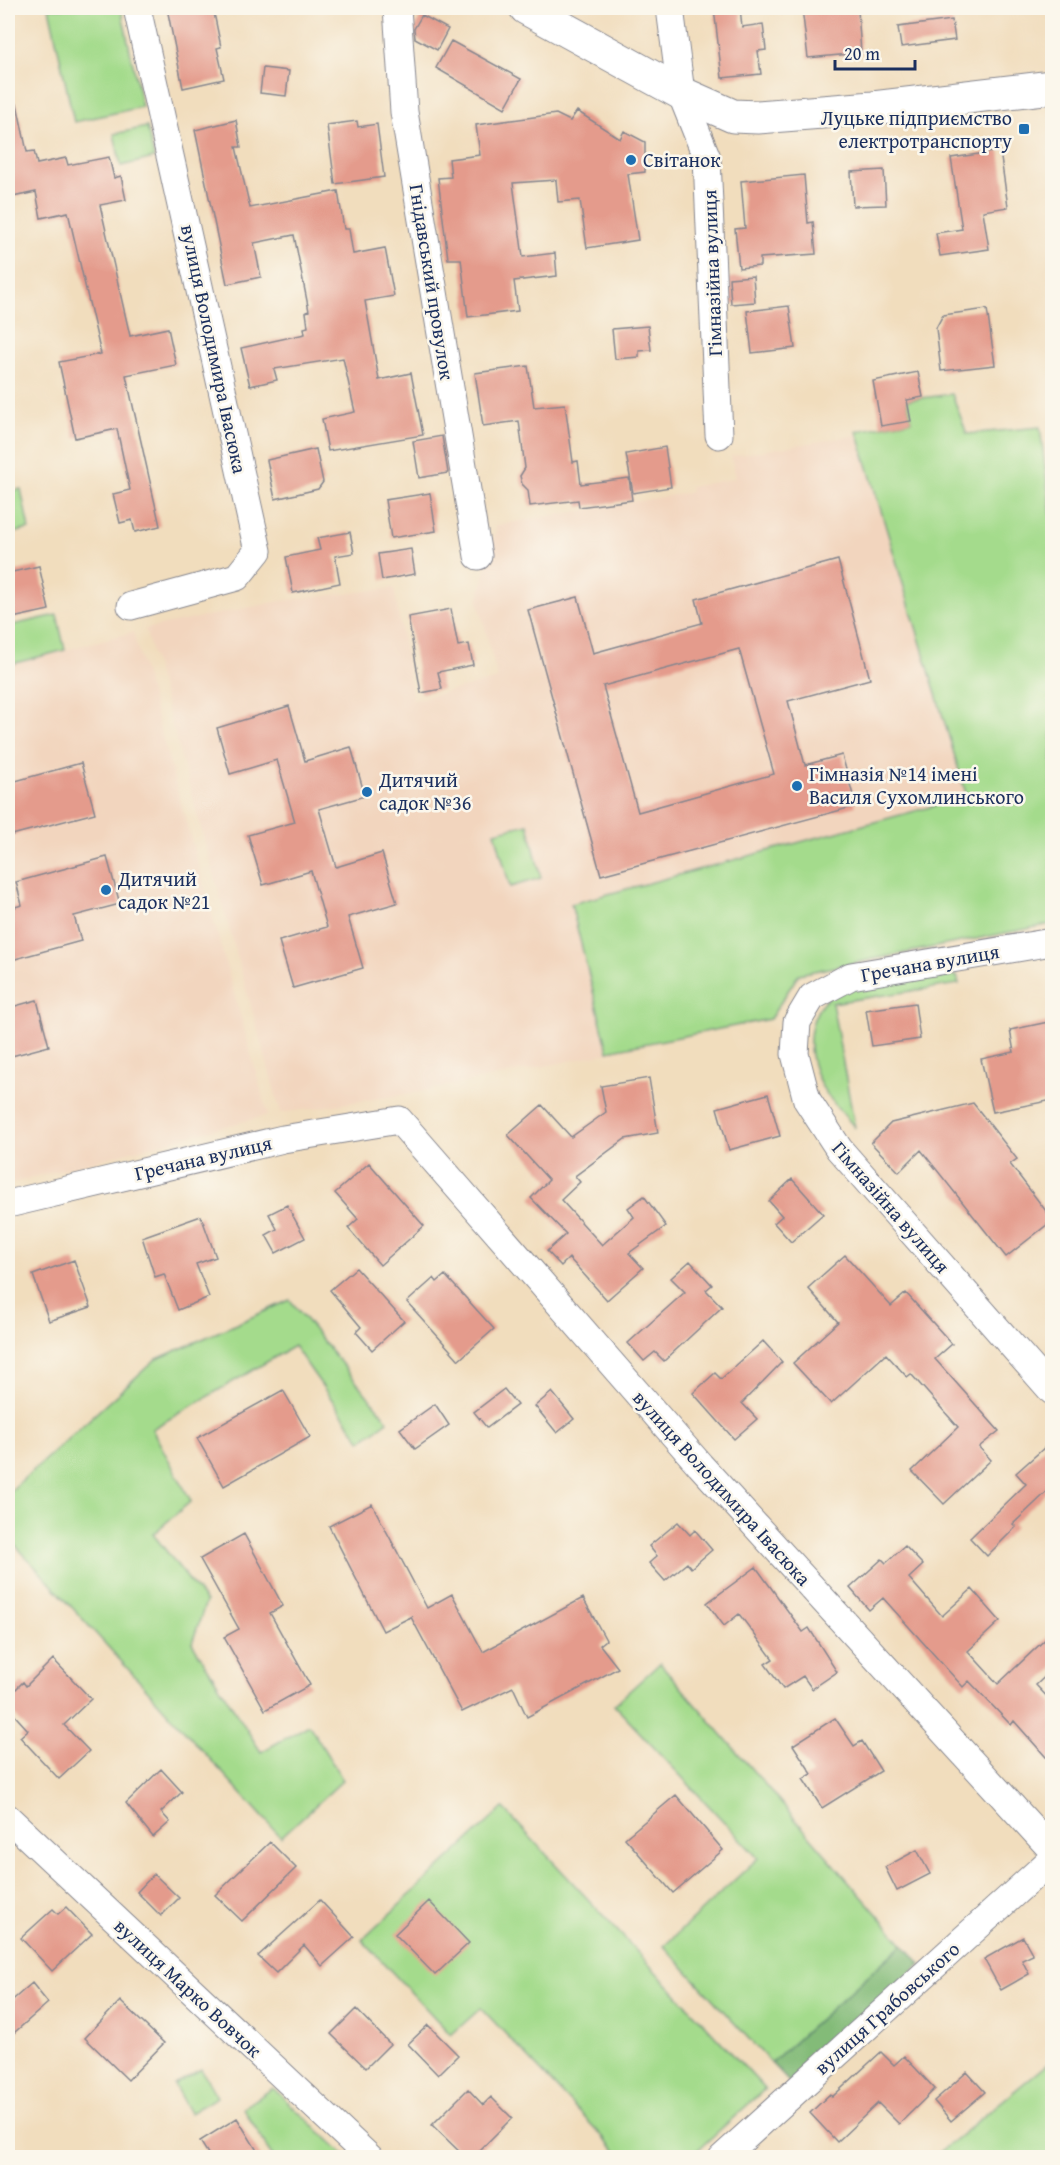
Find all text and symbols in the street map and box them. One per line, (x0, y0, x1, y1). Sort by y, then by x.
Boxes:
scale bar (835, 33, 914, 71)
text: 20 m (844, 40, 880, 67)
place label: Луцьке підприємство електротранспорту (821, 103, 1012, 155)
marker: Луцьке підприємство електротранспорту (1017, 122, 1031, 136)
place label: Світанок (643, 145, 721, 174)
marker: Світанок (624, 153, 638, 167)
street label: Гнідавський провулок (403, 182, 462, 382)
street label: Гімназійна вулиця (694, 189, 729, 357)
street label: вулиця Володимира Івасюка (174, 222, 255, 477)
place label: Гімназія №14 імені Василя Сухомлинського (809, 759, 1024, 811)
place label: Дитячий садок №36 (378, 765, 471, 817)
marker: Гімназія №14 імені Василя Сухомлинського (790, 779, 804, 793)
marker: Дитячий садок №36 (360, 785, 374, 799)
place label: Дитячий садок №21 (117, 864, 210, 916)
marker: Дитячий садок №21 (99, 883, 113, 897)
street label: Гречана вулиця (858, 936, 1001, 989)
street label: Гречана вулиця (131, 1128, 274, 1187)
street label: Гімназійна вулиця (826, 1134, 957, 1279)
street label: вулиця Володимира Івасюка (627, 1384, 818, 1592)
street label: вулиця Марко Вовчок (108, 1911, 269, 2064)
street label: вулиця Грабовського (808, 1934, 966, 2081)

